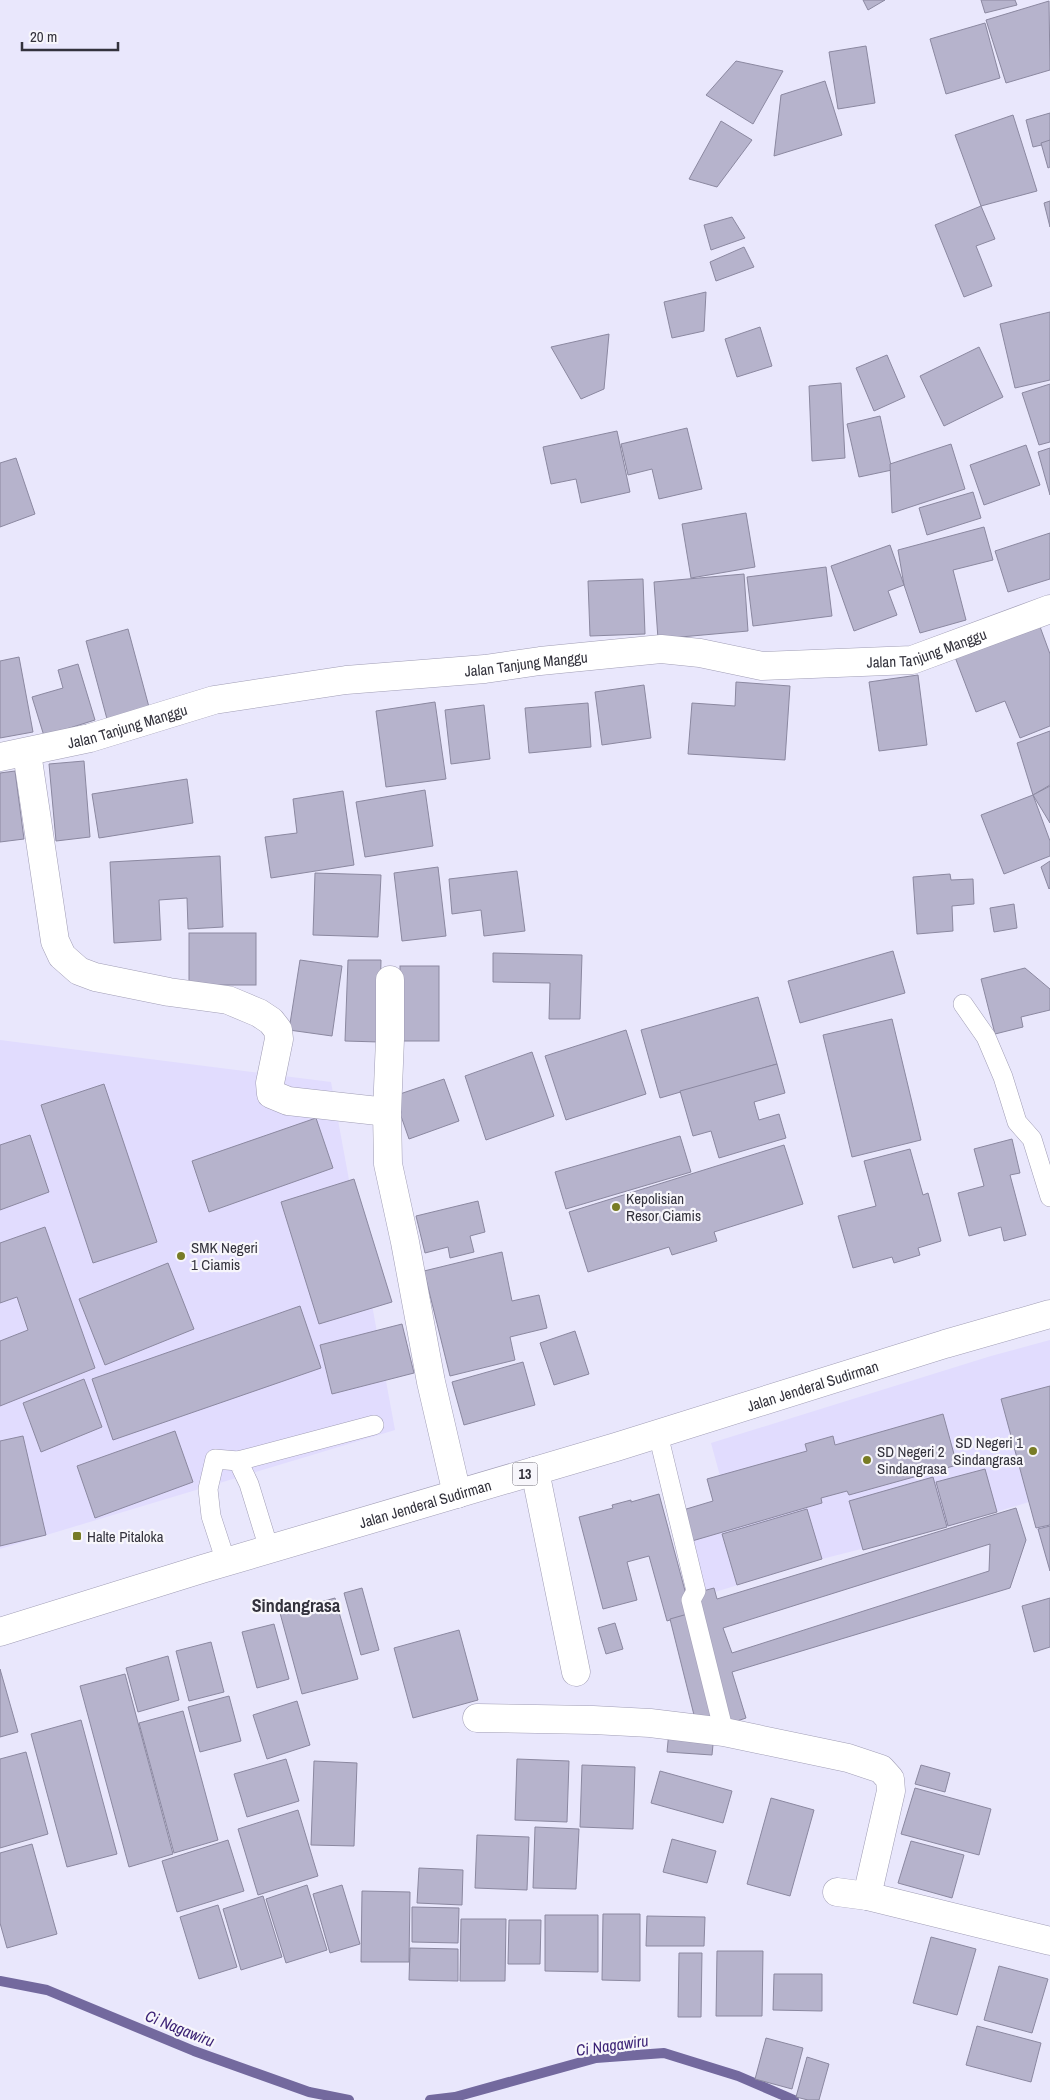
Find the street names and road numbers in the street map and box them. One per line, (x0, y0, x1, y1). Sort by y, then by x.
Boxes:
street label: Jalan Tanjung Manggu (866, 623, 989, 672)
street label: Jalan Tanjung Manggu (464, 646, 589, 681)
street label: Jalan Tanjung Manggu (65, 698, 190, 753)
street label: Jalan Jenderal Sudirman (744, 1355, 881, 1416)
road number: 13 (512, 1462, 538, 1486)
street label: Jalan Jenderal Sudirman (356, 1474, 494, 1533)

